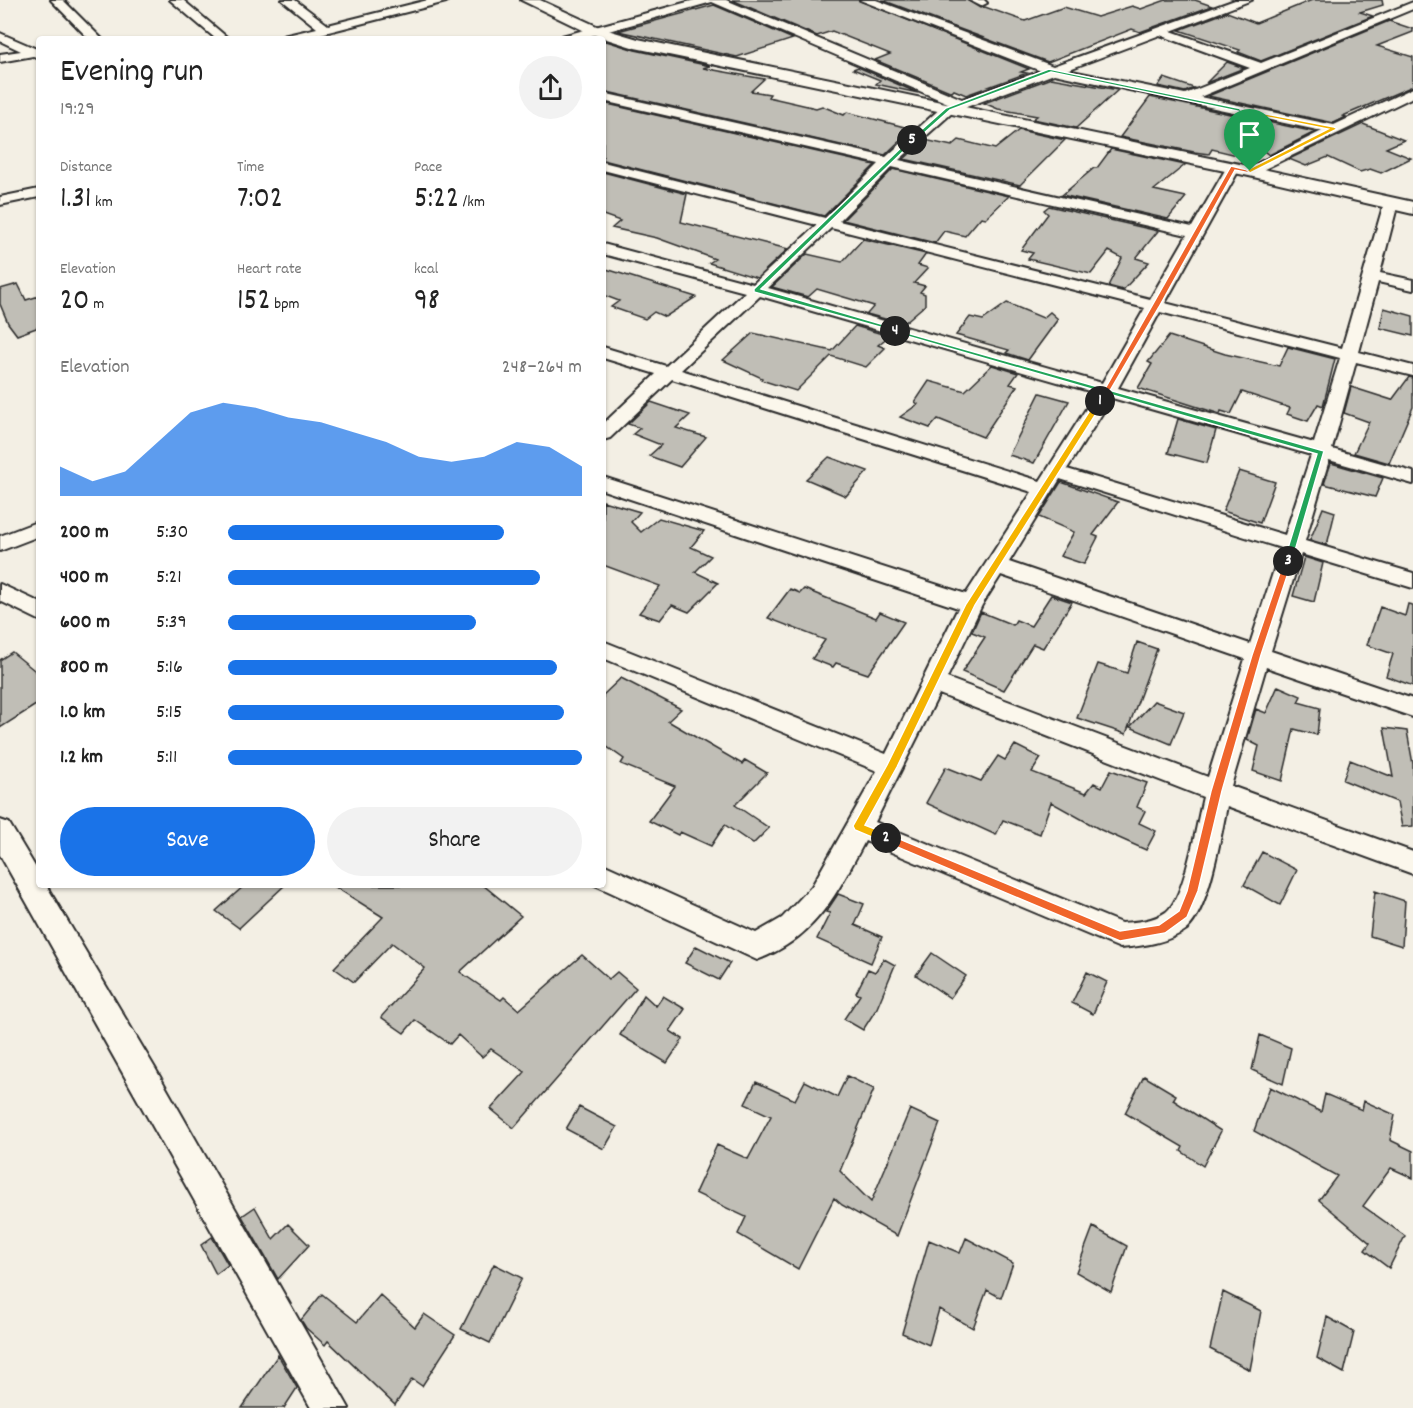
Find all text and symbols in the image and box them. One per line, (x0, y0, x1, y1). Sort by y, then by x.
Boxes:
text: Evening run (60, 50, 204, 97)
button: share (519, 56, 582, 119)
text: 19:29 (60, 96, 95, 124)
pin (1224, 109, 1275, 171)
icon: arrive (1233, 118, 1266, 151)
pin: 5 (897, 125, 927, 155)
text: 5 (908, 128, 916, 151)
text: Distance (60, 156, 112, 179)
text: Time (237, 156, 264, 179)
text: Pace (414, 156, 442, 179)
text: 1.31 (60, 179, 91, 222)
text: 7:02 (237, 179, 283, 222)
text: 5:22 (414, 179, 459, 222)
text: km (91, 191, 113, 214)
text: /km (459, 191, 485, 214)
text: Elevation (60, 258, 116, 281)
text: Heart rate (237, 258, 302, 281)
text: kcal (414, 258, 438, 281)
text: 20 (60, 281, 89, 324)
text: 152 (237, 281, 271, 324)
text: 98 (414, 281, 440, 324)
text: m (89, 293, 104, 316)
text: bpm (271, 293, 300, 316)
pin: 4 (880, 316, 910, 346)
text: 4 (892, 319, 898, 342)
text: Elevation (60, 354, 130, 382)
text: 248–264 m (502, 354, 582, 382)
pin: 1 (1085, 386, 1115, 416)
text: 1 (1098, 389, 1102, 412)
text: 200 m (60, 519, 109, 547)
text: 5:30 (156, 519, 188, 547)
pin: 3 (1273, 546, 1303, 576)
text: 3 (1284, 549, 1292, 572)
text: 400 m (60, 564, 108, 592)
text: 5:21 (156, 564, 182, 592)
text: 600 m (60, 609, 110, 637)
text: 5:39 (156, 609, 187, 637)
text: 800 m (60, 654, 108, 682)
text: 5:16 (156, 654, 183, 682)
text: 1.0 km (60, 699, 105, 727)
text: 5:15 (156, 699, 182, 727)
text: 1.2 km (60, 744, 103, 772)
text: 5:11 (156, 744, 177, 772)
button: Save (60, 807, 315, 876)
button: Share (327, 807, 582, 876)
pin: 2 (871, 823, 901, 853)
text: 2 (883, 826, 890, 849)

